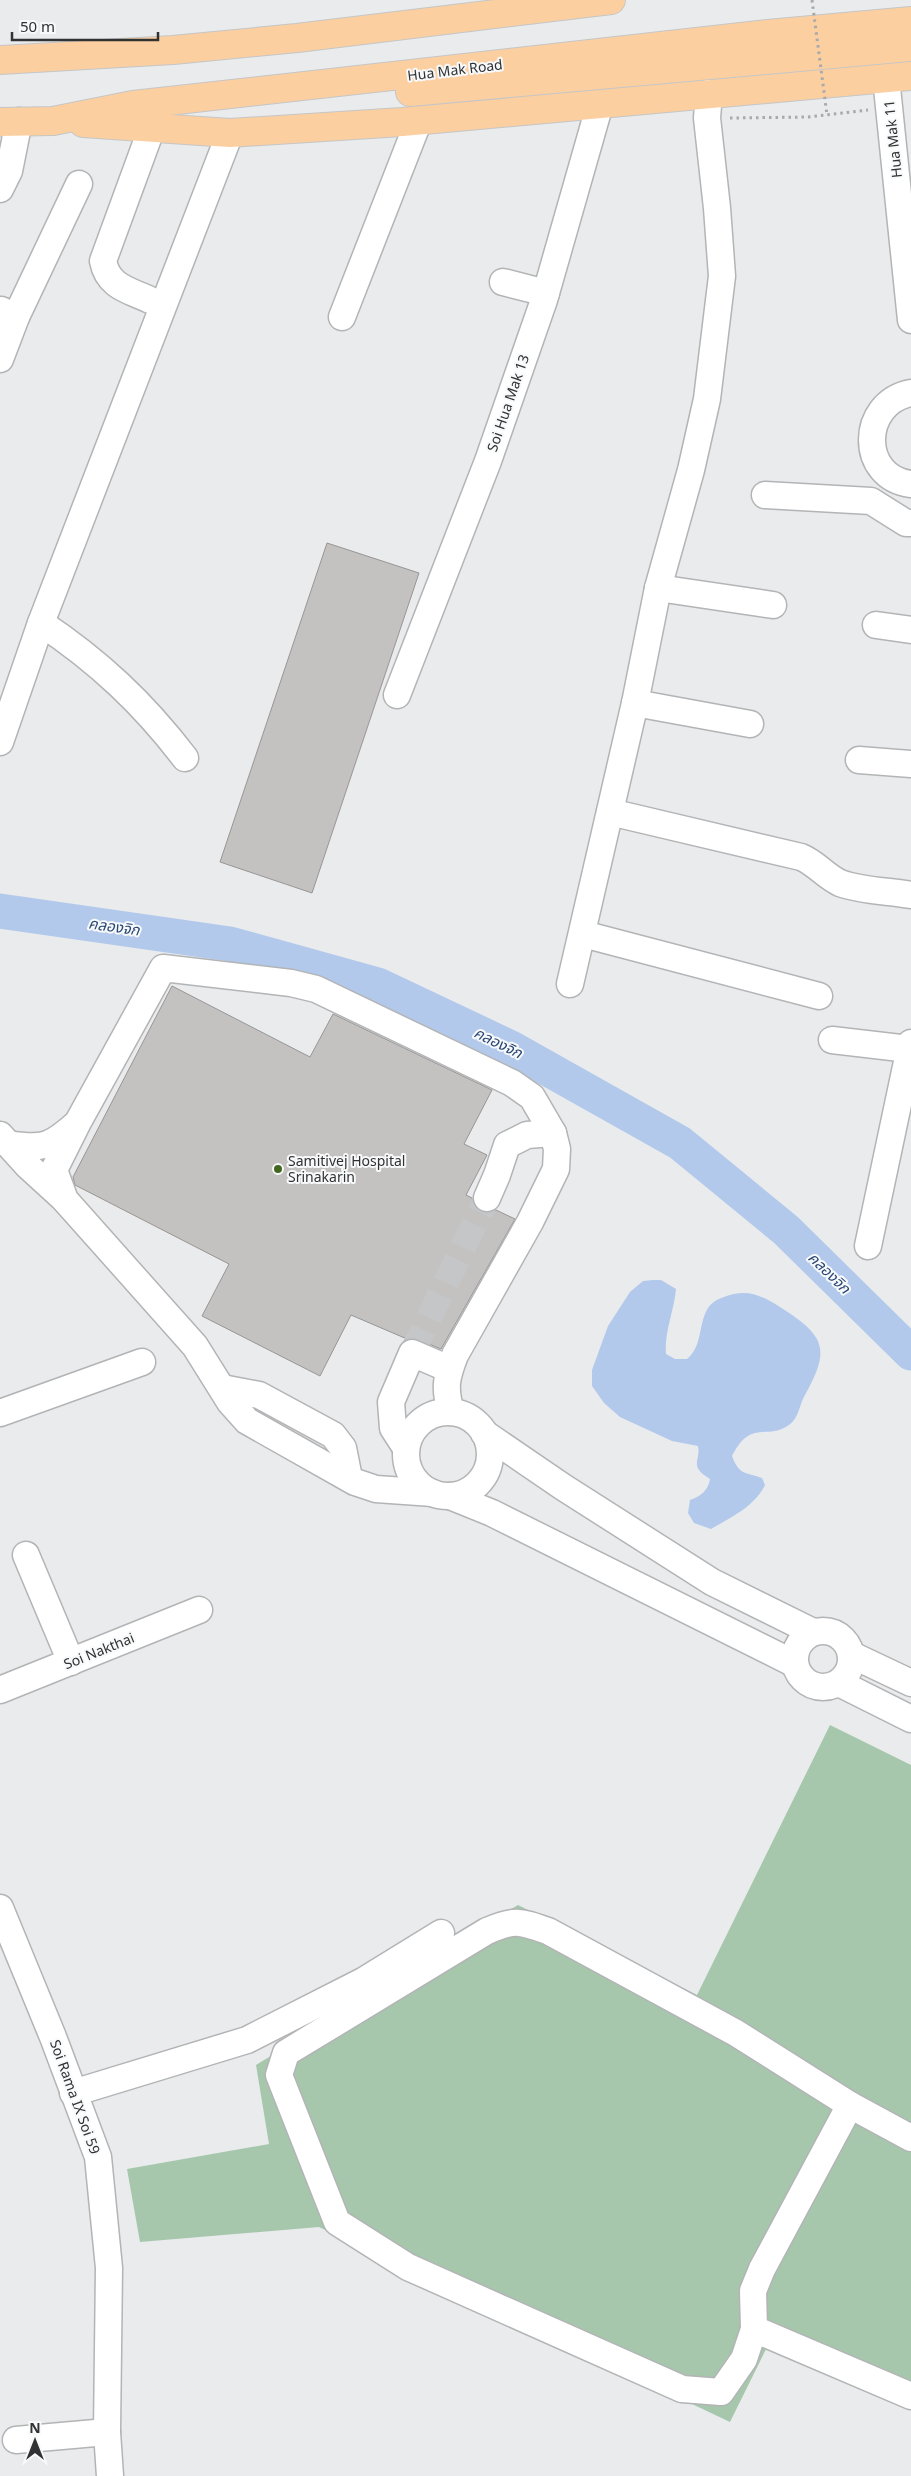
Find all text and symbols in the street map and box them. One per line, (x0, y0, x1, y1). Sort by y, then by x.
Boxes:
scale bar (12, 10, 159, 42)
text: 50 m (20, 16, 55, 39)
street label: Hua Mak Road (406, 54, 504, 87)
street label: Hua Mak 11 (879, 99, 908, 179)
street label: Soi Hua Mak 13 (482, 352, 535, 455)
water label: คลองจิก (87, 913, 142, 943)
water label: คลองจิก (470, 1022, 527, 1065)
place label: Samitivej Hospital Srinakarin (288, 1151, 405, 1188)
marker: Samitivej Hospital Srinakarin (272, 1163, 284, 1175)
water label: คลองจิก (802, 1247, 856, 1300)
street label: Soi Nakthai (61, 1628, 138, 1675)
street label: Soi Rama IX Soi 59 (44, 2037, 105, 2157)
north arrow (10, 2416, 60, 2466)
text: N (29, 2418, 41, 2439)

